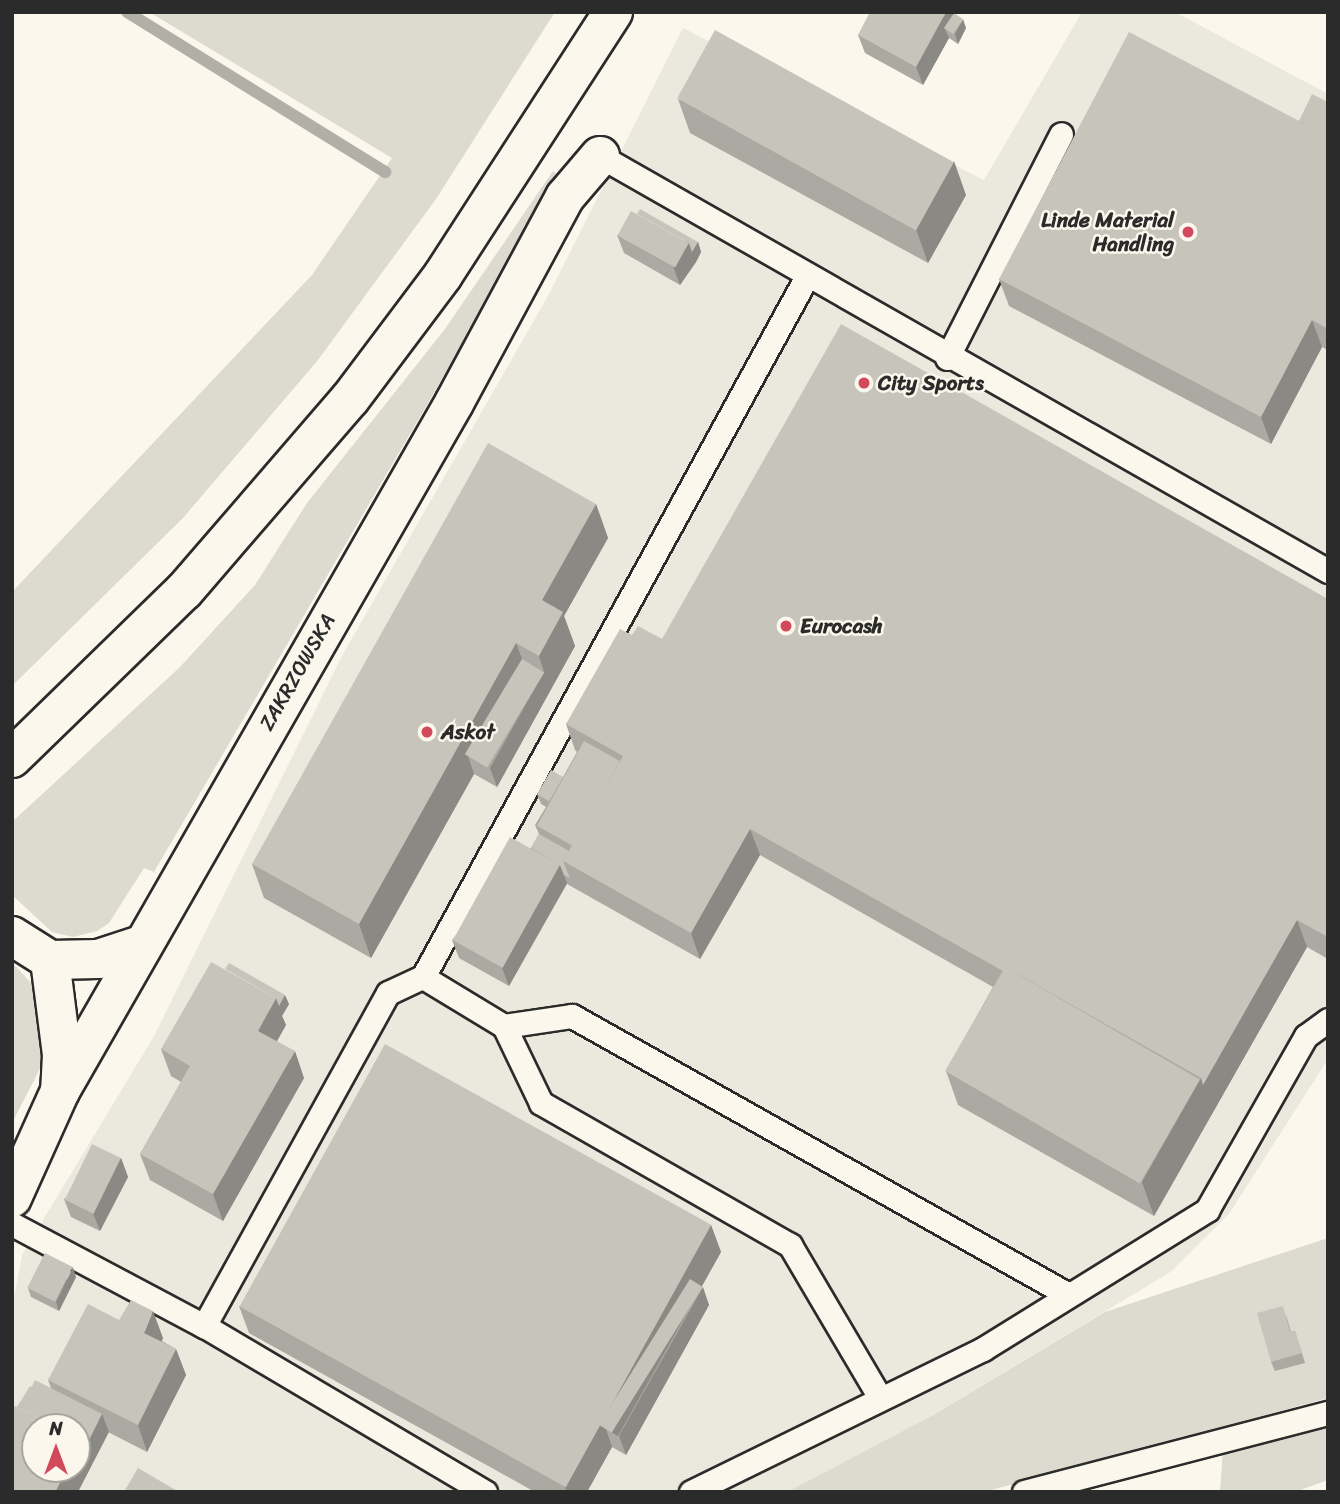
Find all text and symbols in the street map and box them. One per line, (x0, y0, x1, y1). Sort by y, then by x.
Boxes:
place label: Linde Material Handling (1041, 207, 1174, 257)
marker: Linde Material Handling (1180, 224, 1196, 240)
place label: City Sports (878, 370, 984, 396)
marker: City Sports (856, 375, 872, 391)
street label: ZAKRZOWSKA (253, 609, 341, 735)
place label: Eurocash (800, 613, 883, 639)
marker: Eurocash (778, 618, 794, 634)
place label: Askot (441, 719, 495, 745)
marker: Askot (419, 724, 435, 740)
text: N (49, 1412, 63, 1445)
north arrow (21, 1413, 91, 1483)

